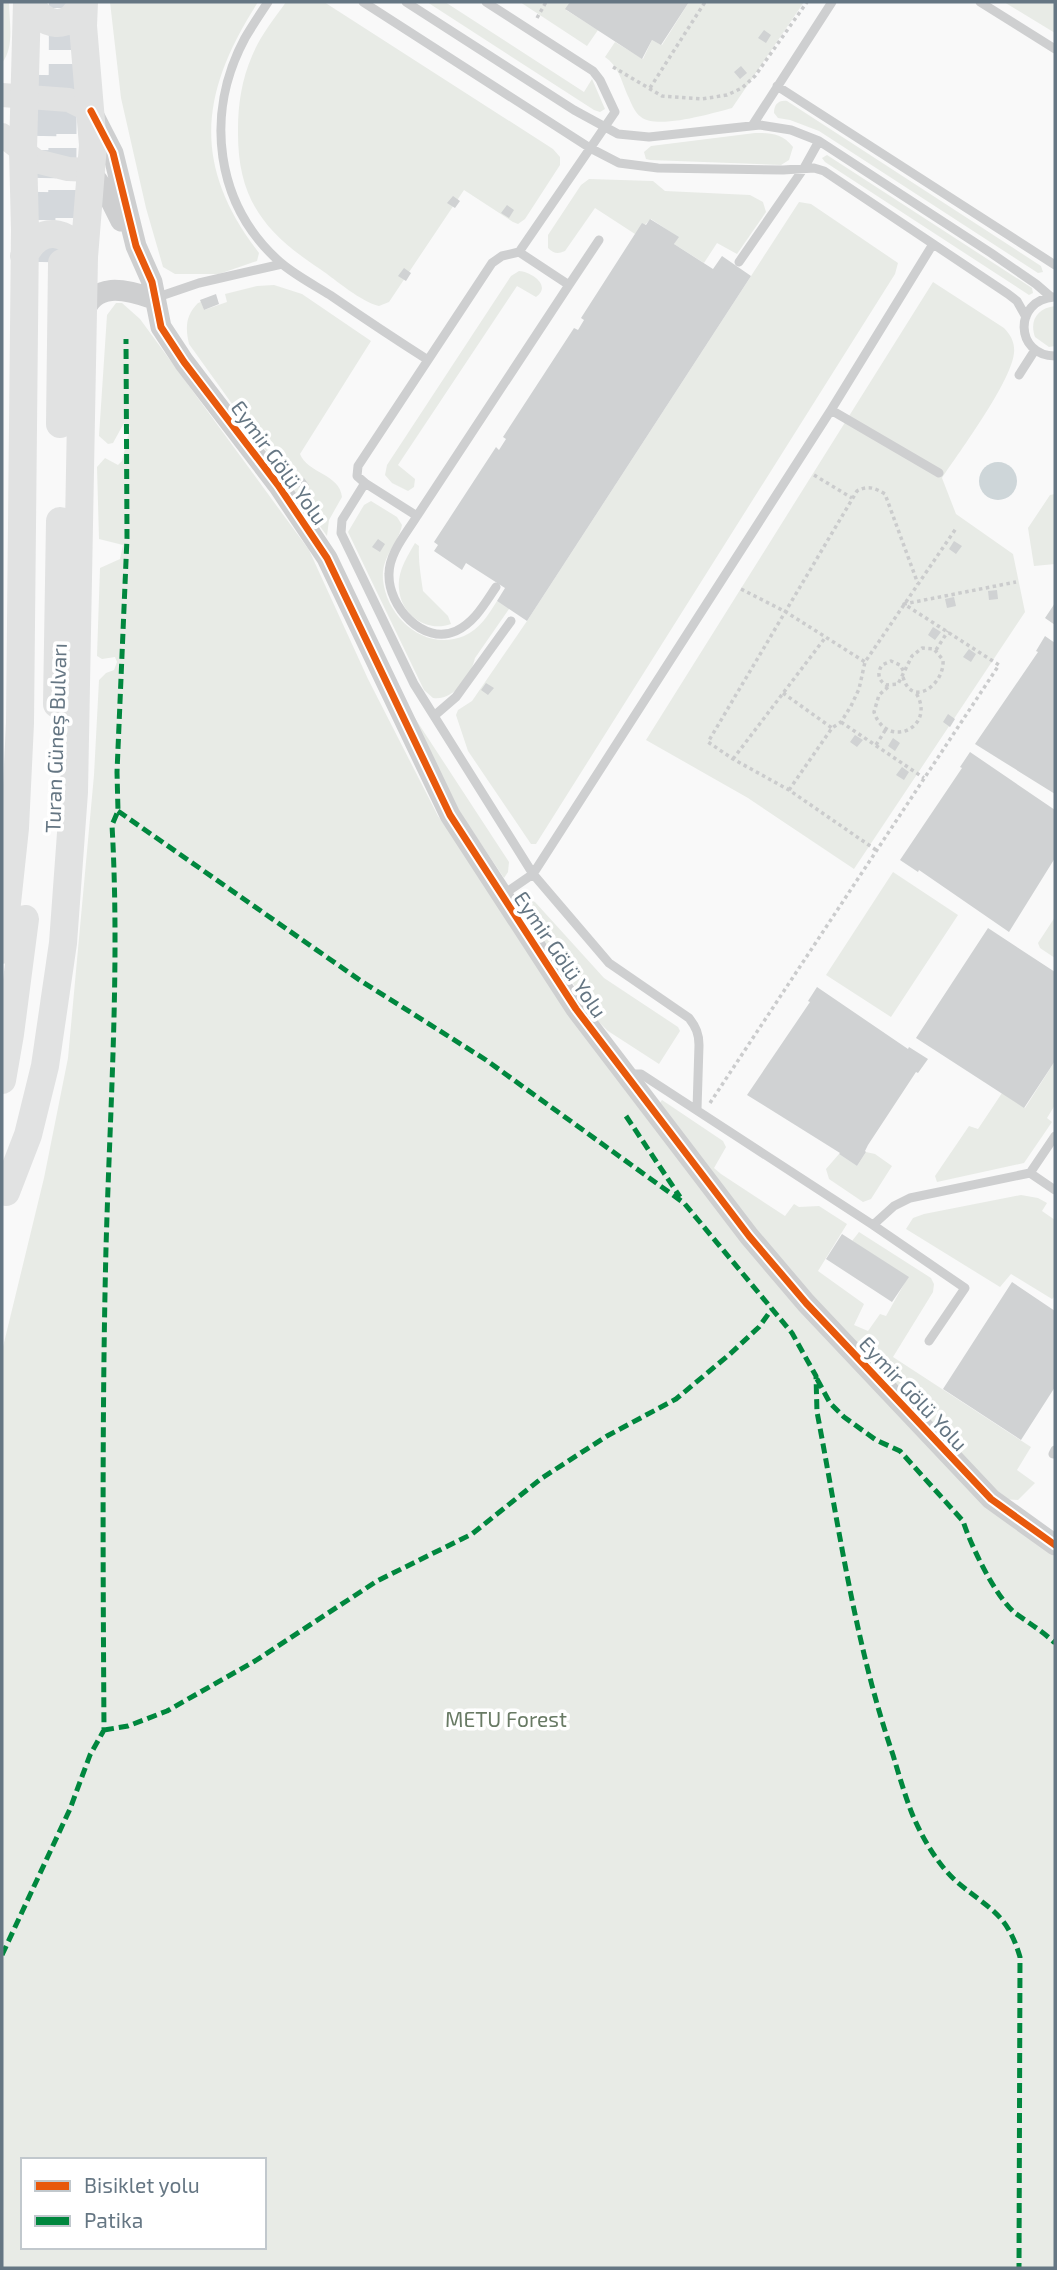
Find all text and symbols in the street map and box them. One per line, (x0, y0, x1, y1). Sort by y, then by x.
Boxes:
street label: Eymir Gölü Yolu (227, 395, 333, 529)
street label: Turan Güneş Bulvarı (39, 643, 73, 833)
street label: Eymir Gölü Yolu (509, 886, 613, 1022)
street label: Eymir Gölü Yolu (855, 1331, 973, 1455)
park label: METU Forest (445, 1706, 567, 1731)
legend (21, 2158, 266, 2249)
text: Bisiklet yolu (84, 2172, 200, 2197)
text: Patika (84, 2207, 143, 2232)

